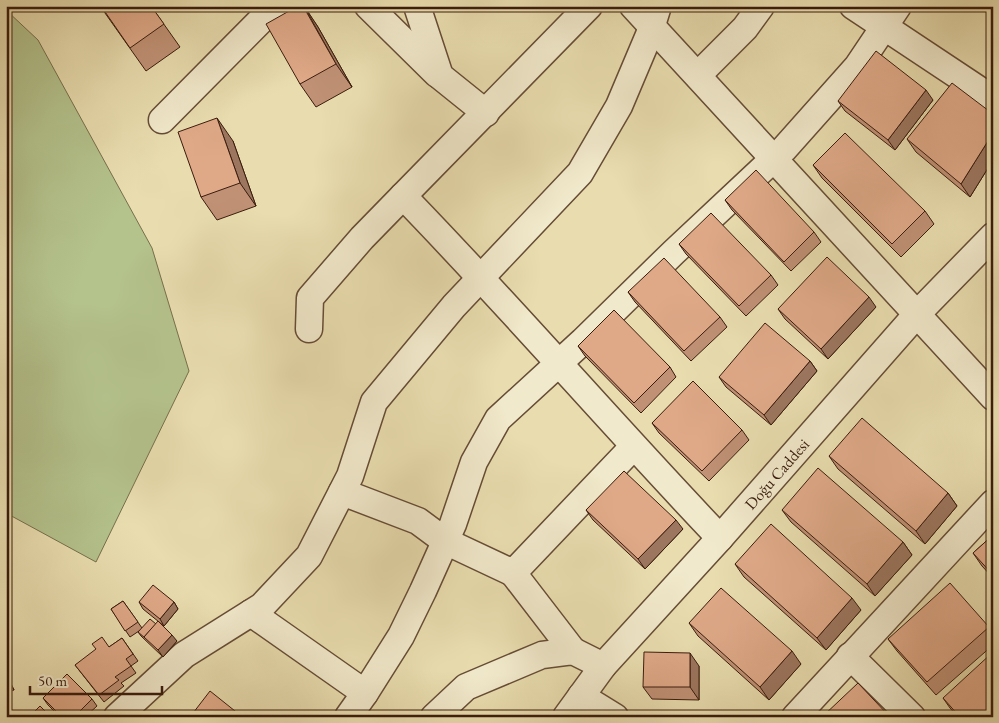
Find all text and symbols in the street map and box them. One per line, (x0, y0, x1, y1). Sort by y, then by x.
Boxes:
street label: Doğu Caddesi (740, 434, 813, 514)
scale bar (30, 663, 162, 695)
text: 50 m (38, 671, 67, 690)

